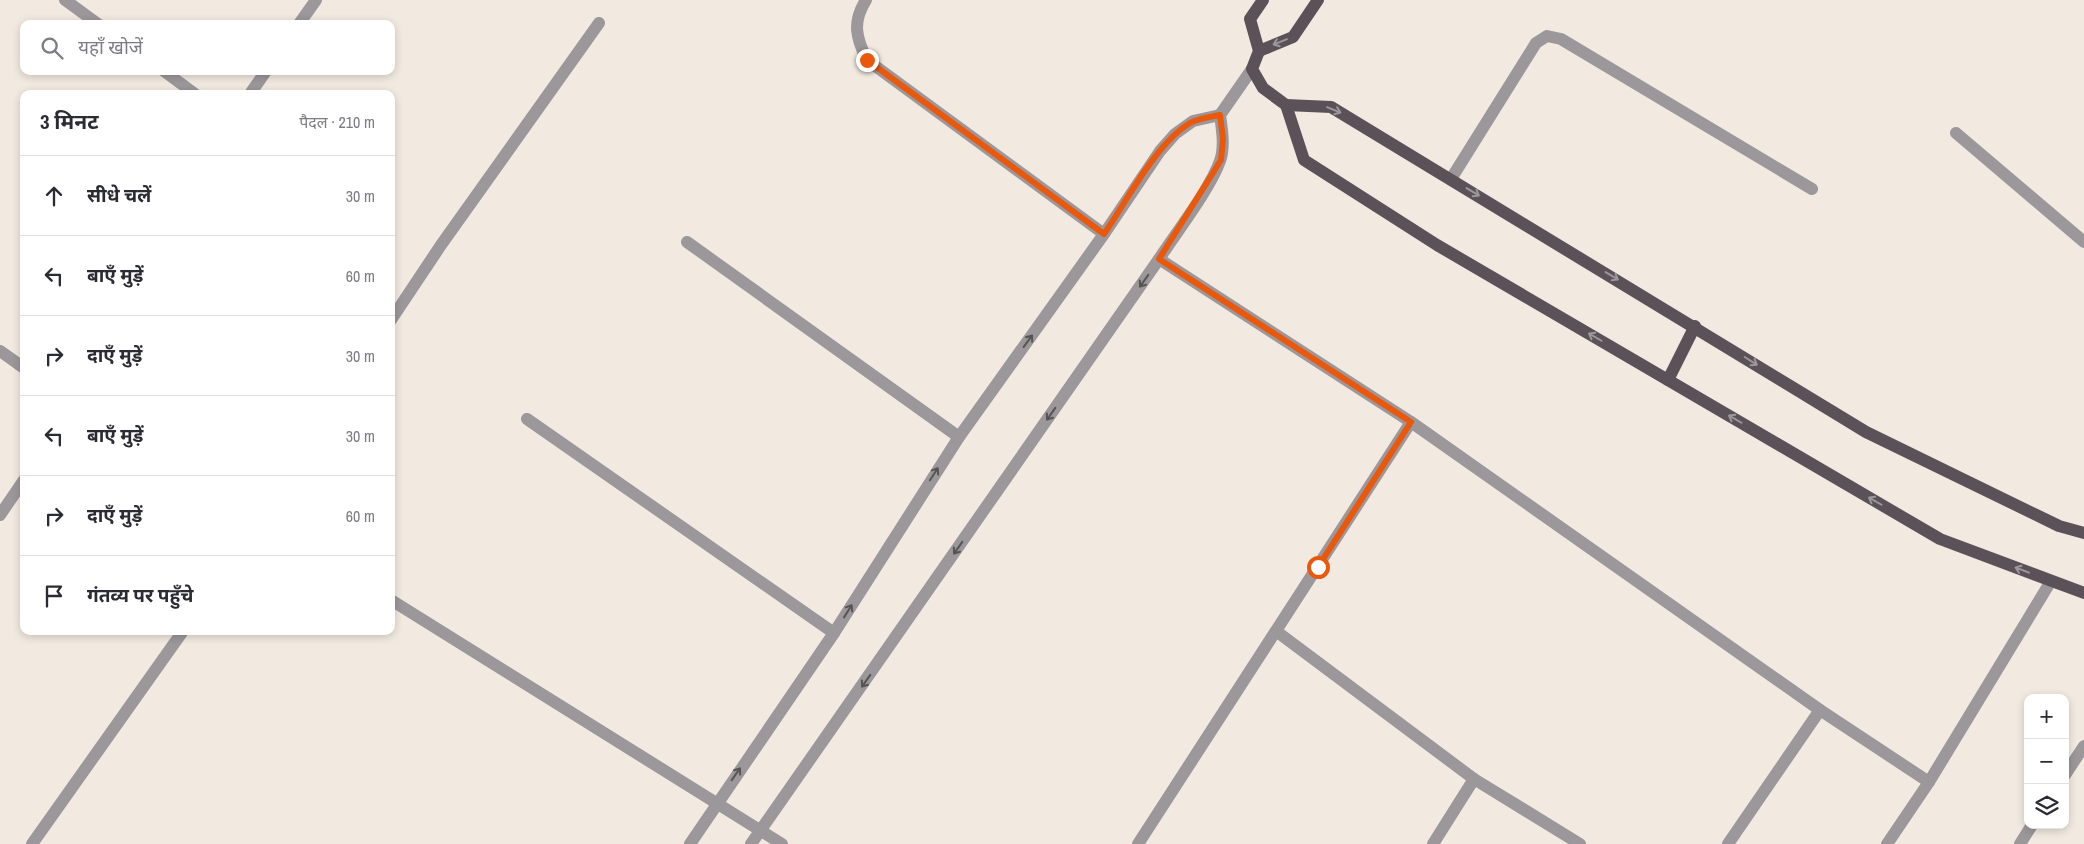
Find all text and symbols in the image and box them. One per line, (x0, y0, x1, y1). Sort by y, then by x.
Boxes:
search box (20, 20, 395, 75)
icon: search (38, 34, 66, 62)
text: यहाँ खोजें (78, 34, 143, 60)
one-way arrow (1273, 39, 1288, 48)
route end (856, 49, 879, 72)
one-way arrow (1326, 105, 1341, 115)
text: 3 मिनट (40, 107, 98, 136)
text: पैदल · 210 m (299, 111, 375, 133)
icon: ahead (40, 182, 68, 210)
text: सीधे चलें (87, 182, 151, 208)
text: 30 m (346, 185, 375, 207)
one-way arrow (1466, 188, 1480, 198)
icon: left (40, 262, 68, 290)
text: बाएँ मुड़ें (87, 262, 143, 288)
text: 60 m (346, 265, 375, 287)
one-way arrow (1605, 272, 1619, 282)
one-way arrow (1139, 274, 1149, 288)
one-way arrow (1588, 332, 1602, 342)
one-way arrow (1023, 334, 1033, 348)
icon: right (40, 342, 68, 370)
text: दाएँ मुड़ें (87, 342, 142, 368)
text: 30 m (346, 345, 375, 367)
one-way arrow (1743, 356, 1757, 366)
one-way arrow (1046, 407, 1056, 421)
one-way arrow (1728, 414, 1742, 424)
icon: left (40, 422, 68, 450)
text: बाएँ मुड़ें (87, 422, 143, 448)
text: 30 m (346, 425, 375, 447)
one-way arrow (929, 467, 940, 481)
one-way arrow (1869, 496, 1883, 506)
icon: right (40, 502, 68, 530)
text: दाएँ मुड़ें (87, 502, 142, 528)
text: 60 m (346, 505, 375, 527)
one-way arrow (953, 541, 963, 555)
route start (1307, 556, 1330, 579)
one-way arrow (2015, 565, 2030, 574)
icon: arrive (40, 582, 68, 610)
text: गंतव्य पर पहुँचे (87, 582, 193, 608)
one-way arrow (843, 605, 853, 619)
one-way arrow (861, 674, 871, 688)
map controls (2024, 694, 2069, 829)
button: + (2024, 694, 2069, 739)
button: − (2024, 739, 2069, 784)
one-way arrow (731, 768, 741, 782)
button: layers (2024, 784, 2069, 829)

